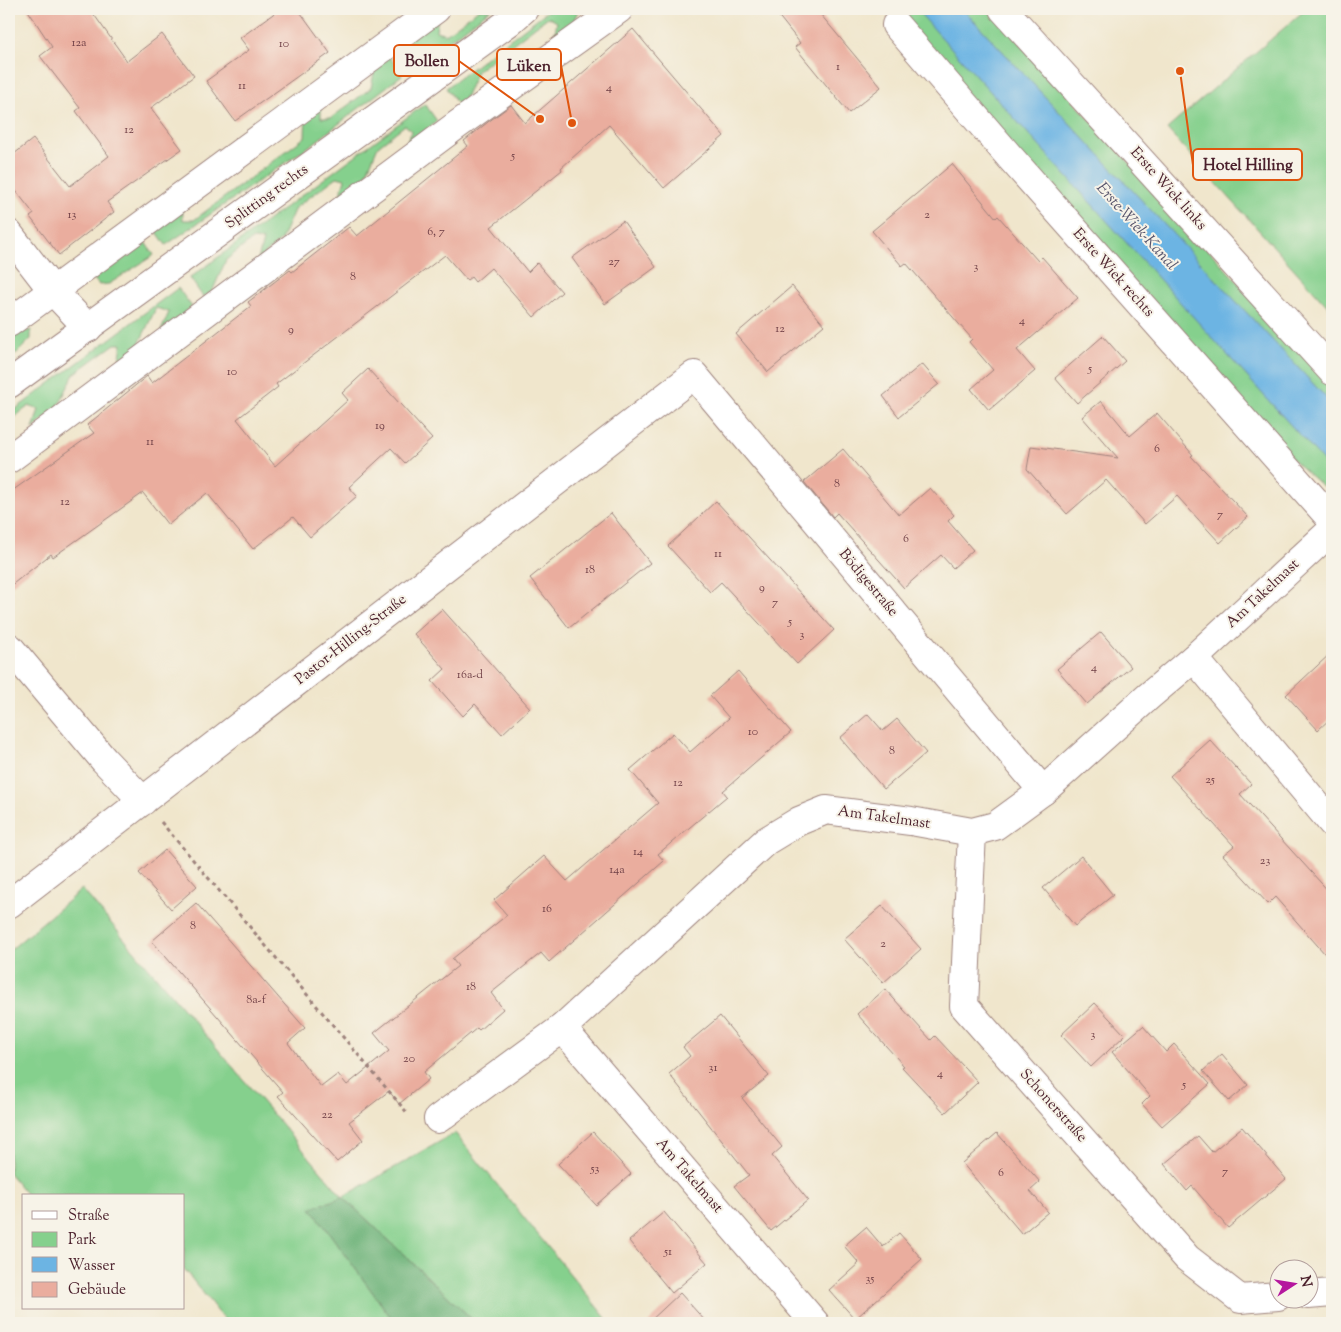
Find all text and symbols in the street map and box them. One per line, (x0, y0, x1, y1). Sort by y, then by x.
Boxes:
house number: 12a (71, 34, 87, 52)
house number: 10 (279, 35, 289, 53)
callout: Bollen (394, 45, 459, 76)
callout: Lüken (497, 49, 561, 80)
text: Bollen (405, 51, 450, 74)
text: Lüken (507, 56, 552, 79)
house number: 1 (836, 58, 840, 76)
house number: 11 (238, 77, 246, 95)
house number: 4 (606, 79, 612, 97)
house number: 12 (124, 121, 134, 139)
street label: Erste Wiek links (1125, 143, 1211, 235)
house number: 5 (510, 147, 515, 165)
callout: Hotel Hilling (1193, 149, 1302, 180)
text: Hotel Hilling (1203, 155, 1293, 178)
street label: Splitting rechts (221, 160, 313, 234)
water label: Erste-Wiek-Kanal (1090, 178, 1182, 276)
house number: 13 (68, 206, 77, 224)
house number: 2 (924, 206, 930, 224)
house number: 6, 7 (427, 223, 445, 241)
street label: Erste Wiek rechts (1067, 224, 1159, 322)
house number: 27 (608, 253, 620, 271)
house number: 3 (974, 258, 979, 276)
house number: 8 (350, 268, 356, 286)
house number: 4 (1019, 312, 1025, 330)
house number: 12 (775, 320, 785, 338)
house number: 9 (288, 321, 294, 339)
house number: 5 (1087, 360, 1092, 378)
house number: 10 (227, 363, 237, 381)
house number: 19 (375, 417, 385, 435)
house number: 11 (146, 433, 154, 451)
house number: 6 (1154, 440, 1160, 458)
house number: 8 (834, 475, 840, 493)
house number: 12 (60, 493, 70, 511)
house number: 7 (1217, 506, 1223, 524)
house number: 6 (903, 530, 909, 548)
street label: Bödigestraße (833, 544, 903, 622)
house number: 11 (714, 545, 722, 563)
street label: Am Takelmast (1222, 555, 1304, 633)
house number: 18 (585, 561, 595, 579)
house number: 9 (759, 579, 765, 597)
street label: Pastor-Hilling-Straße (291, 590, 411, 690)
house number: 7 (772, 594, 778, 612)
house number: 5 (787, 613, 792, 631)
house number: 3 (800, 626, 805, 644)
house number: 4 (1091, 659, 1097, 677)
house number: 16a-d (457, 666, 483, 684)
house number: 10 (748, 723, 758, 741)
house number: 8 (889, 742, 895, 760)
house number: 25 (1205, 771, 1215, 789)
house number: 12 (673, 774, 683, 792)
street label: Am Takelmast (836, 801, 932, 835)
house number: 14 (633, 843, 643, 861)
house number: 23 (1260, 852, 1270, 870)
house number: 14a (609, 861, 625, 879)
house number: 16 (542, 900, 552, 918)
house number: 8 (190, 917, 196, 935)
house number: 2 (880, 935, 886, 953)
house number: 18 (466, 978, 476, 996)
house number: 8a-f (246, 991, 267, 1009)
house number: 3 (1091, 1026, 1096, 1044)
house number: 20 (403, 1050, 415, 1068)
house number: 31 (709, 1059, 717, 1077)
house number: 4 (937, 1065, 943, 1083)
street label: Schonerstraße (1014, 1065, 1092, 1147)
house number: 5 (1181, 1076, 1186, 1094)
house number: 22 (321, 1106, 333, 1124)
street label: Am Takelmast (650, 1134, 728, 1218)
house number: 53 (590, 1160, 600, 1178)
house number: 7 (1222, 1163, 1228, 1181)
house number: 6 (998, 1164, 1004, 1182)
legend (22, 1194, 185, 1310)
text: Straße (68, 1206, 110, 1227)
text: Park (68, 1230, 97, 1251)
house number: 51 (663, 1243, 672, 1261)
text: Wasser (68, 1256, 115, 1277)
north arrow (1268, 1260, 1318, 1310)
house number: 35 (866, 1270, 874, 1288)
text: N (1294, 1274, 1316, 1289)
text: Gebäude (68, 1280, 126, 1301)

